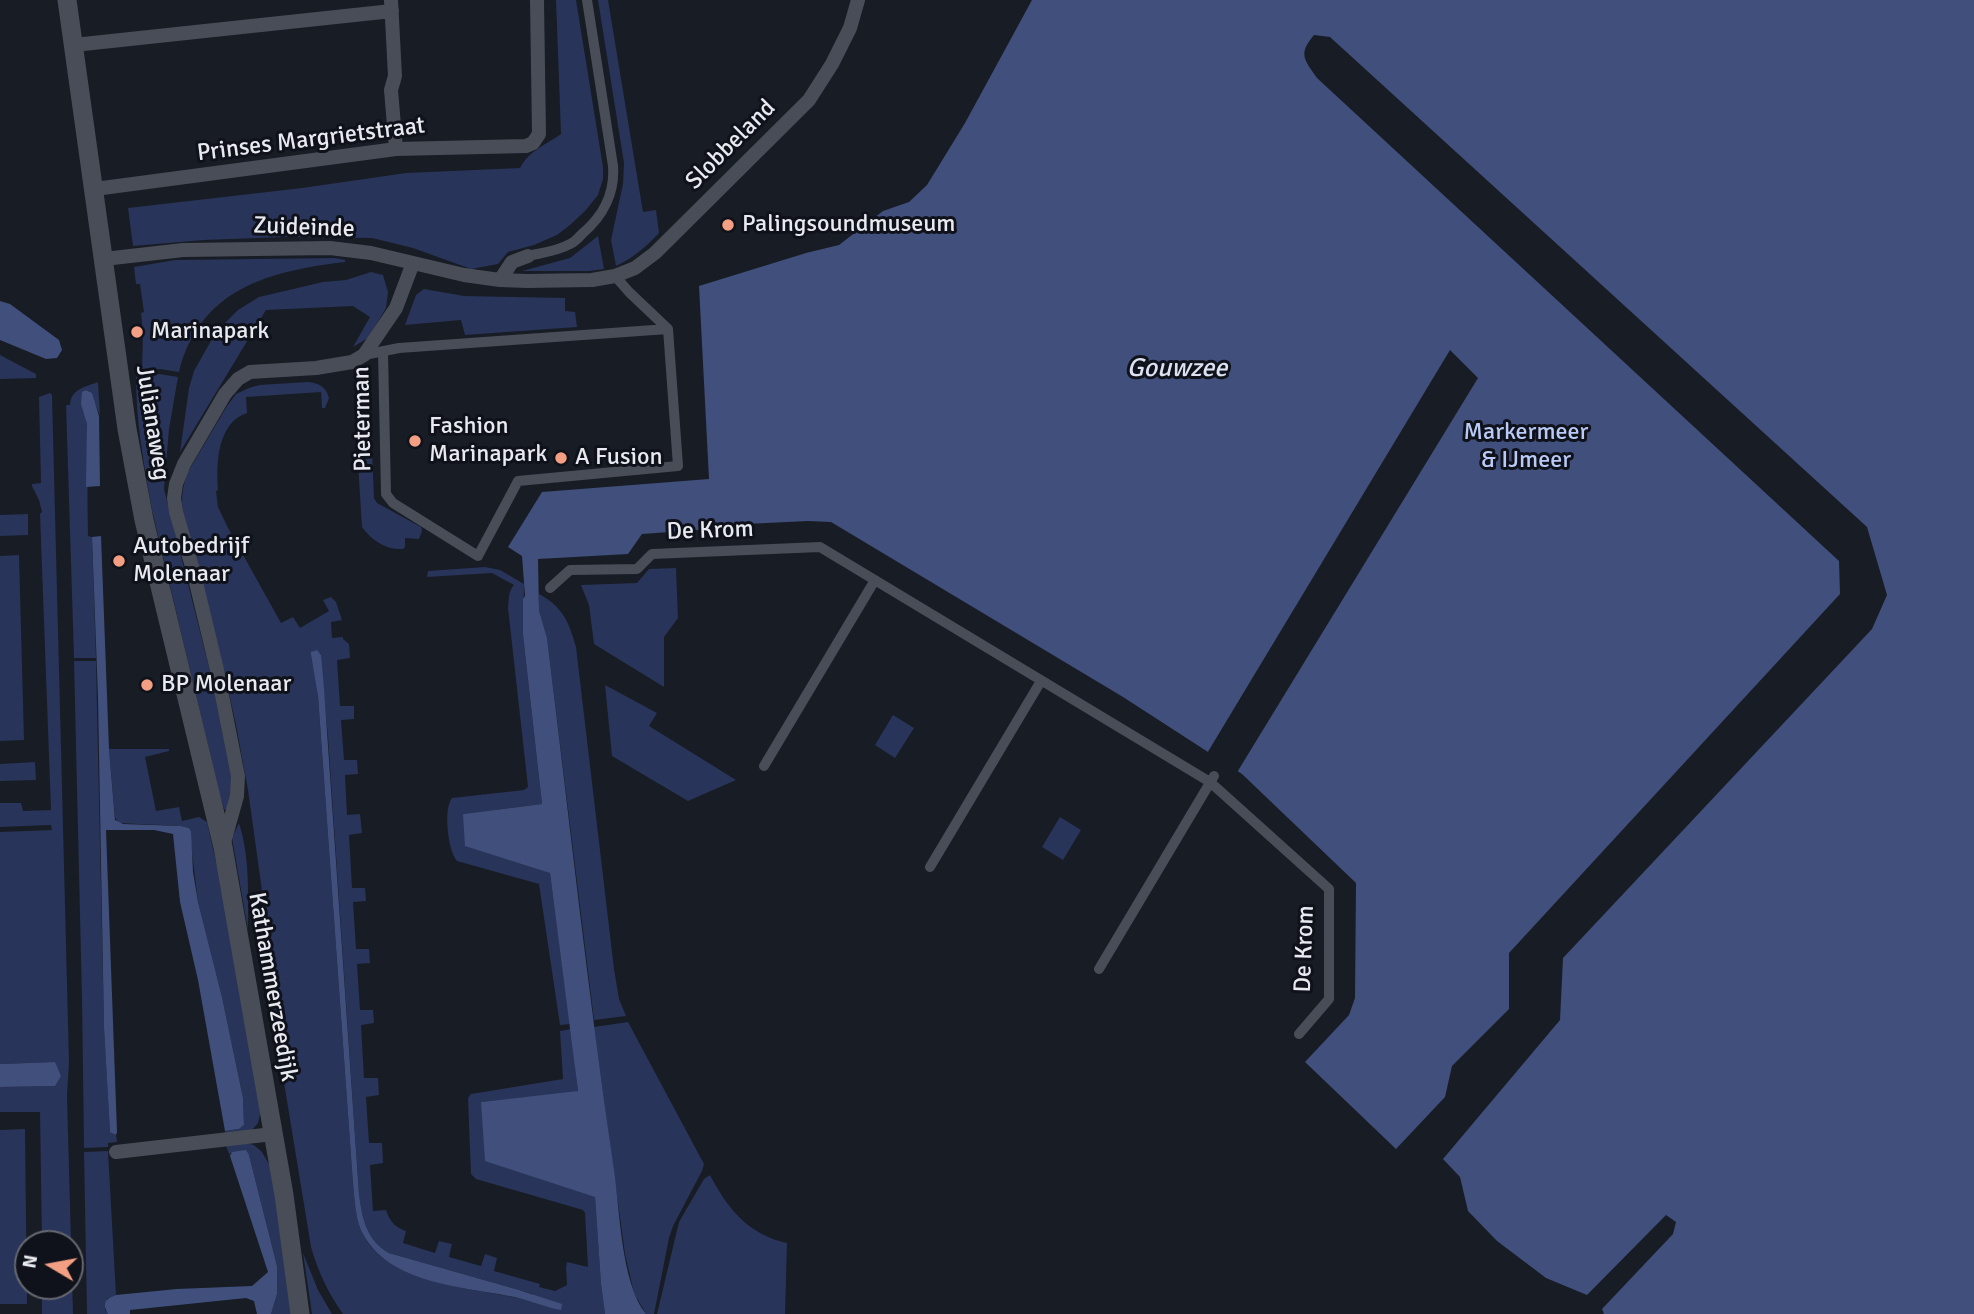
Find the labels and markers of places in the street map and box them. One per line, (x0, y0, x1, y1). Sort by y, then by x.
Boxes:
place label: Palingsoundmuseum (742, 211, 955, 239)
marker: Palingsoundmuseum (720, 217, 736, 233)
place label: Marinapark (151, 318, 269, 346)
marker: Marinapark (129, 324, 145, 340)
place label: Fashion Marinapark (429, 413, 547, 469)
marker: Fashion Marinapark (407, 433, 423, 449)
place label: A Fusion (575, 444, 663, 472)
marker: A Fusion (553, 450, 569, 466)
place label: Autobedrijf Molenaar (133, 533, 249, 589)
marker: Autobedrijf Molenaar (111, 553, 127, 569)
place label: BP Molenaar (161, 671, 291, 699)
marker: BP Molenaar (139, 677, 155, 693)

